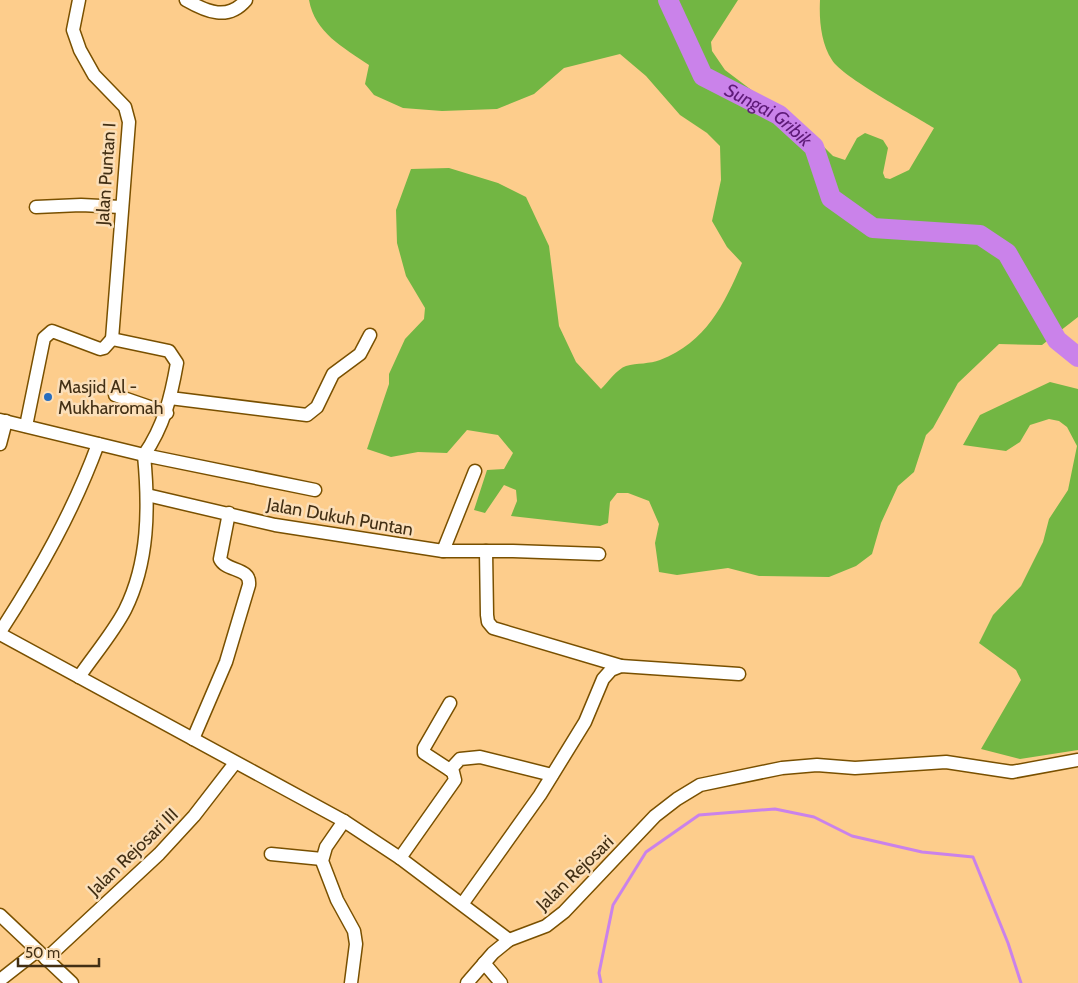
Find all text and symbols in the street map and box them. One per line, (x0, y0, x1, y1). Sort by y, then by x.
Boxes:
water label: Sungai Gribik (721, 78, 818, 152)
street label: Jalan Puntan I (91, 122, 121, 227)
place label: Masjid Al - Mukharromah (58, 376, 164, 419)
marker: Masjid Al - Mukharromah (42, 391, 54, 403)
street label: Jalan Dukuh Puntan (264, 493, 415, 541)
street label: Jalan Rejosari III (83, 803, 183, 901)
street label: Jalan Rejosari (531, 831, 618, 916)
scale bar (18, 936, 99, 968)
text: 50 m (25, 944, 60, 962)

